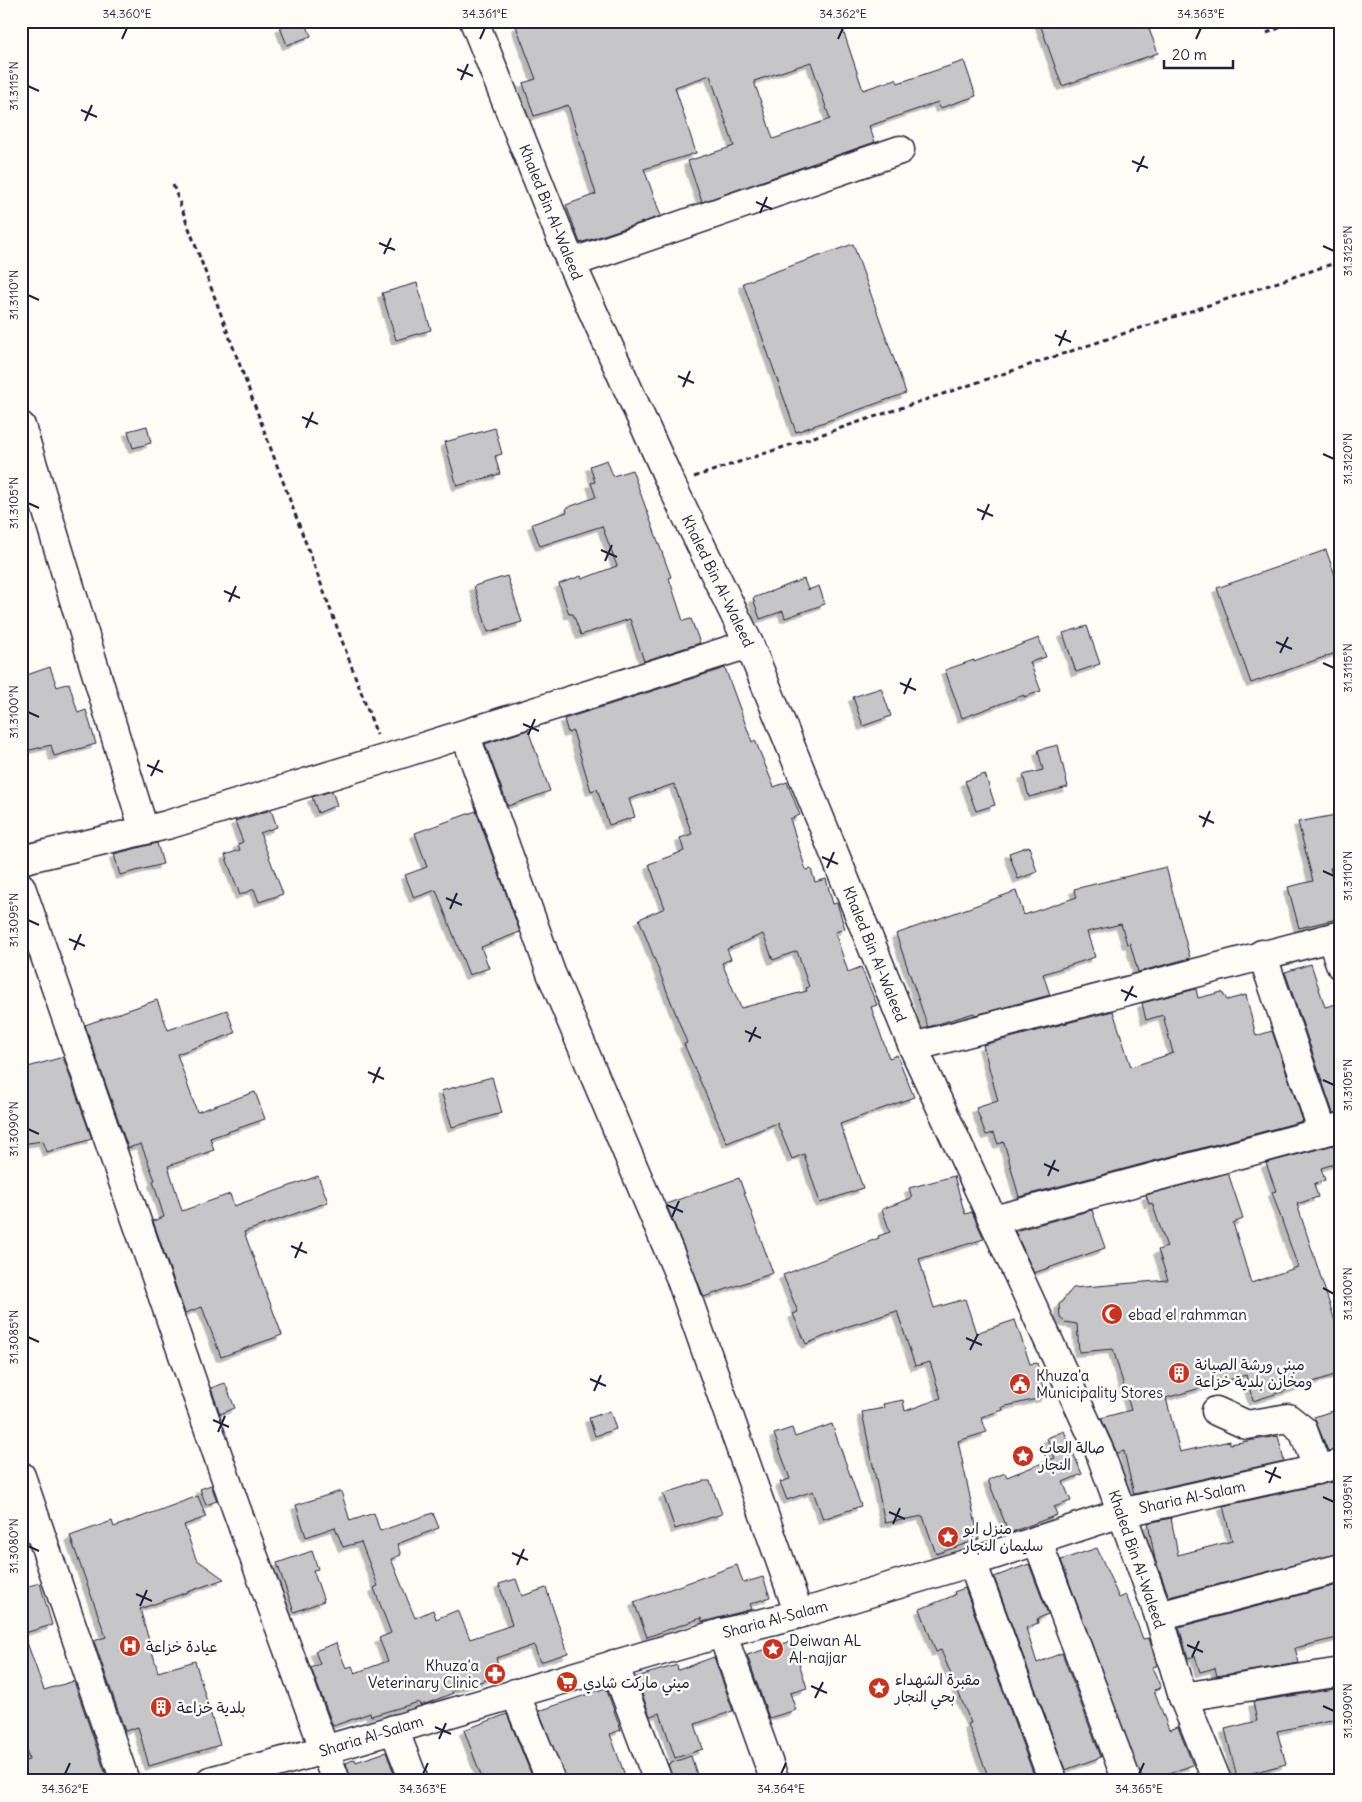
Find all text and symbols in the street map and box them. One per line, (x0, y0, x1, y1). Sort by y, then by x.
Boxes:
text: 34.360°E (103, 6, 151, 21)
text: 34.361°E (462, 6, 508, 21)
text: 34.362°E (819, 6, 867, 21)
text: 34.363°E (1177, 6, 1225, 21)
scale bar (1164, 38, 1233, 70)
text: 20 m (1172, 45, 1207, 64)
text: 31.3115°N (6, 61, 21, 111)
street label: Khaled Bin Al-Waleed (515, 141, 587, 283)
text: 31.3125°N (1340, 225, 1355, 277)
text: 31.3110°N (6, 270, 21, 320)
text: 31.3120°N (1340, 433, 1355, 485)
text: 31.3105°N (6, 477, 21, 529)
street label: Khaled Bin Al-Waleed (678, 512, 758, 650)
text: 31.3115°N (1340, 643, 1355, 693)
text: 31.3100°N (6, 685, 21, 739)
text: 31.3110°N (1340, 851, 1355, 901)
street label: Khaled Bin Al-Waleed (839, 883, 911, 1025)
text: 31.3095°N (6, 893, 21, 947)
text: 31.3105°N (1340, 1059, 1355, 1111)
text: 31.3090°N (6, 1101, 21, 1157)
text: 31.3100°N (1340, 1267, 1355, 1321)
mosque icon: ebad el rahmman (1100, 1302, 1124, 1326)
place label: ebad el rahmman (1128, 1305, 1247, 1324)
text: 31.3085°N (6, 1310, 21, 1364)
place label: مبنى ورشة الصيانة ومخازن بلدية خزاعة (1195, 1355, 1312, 1391)
building icon: مبنى ورشة الصيانة ومخازن بلدية خزاعة (1167, 1361, 1191, 1385)
place label: Khuza'a Municipality Stores (1036, 1366, 1163, 1402)
public building icon: Khuza'a Municipality Stores (1008, 1372, 1032, 1396)
place label: صالة العاب النجار (1038, 1438, 1105, 1474)
place icon: صالة العاب النجار (1011, 1444, 1035, 1468)
text: 31.3095°N (1340, 1475, 1355, 1529)
street label: Sharia Al-Salam (1137, 1476, 1247, 1518)
street label: Khaled Bin Al-Waleed (1104, 1487, 1170, 1631)
text: 31.3080°N (6, 1518, 21, 1574)
place label: منزل ابو سليمان النجار (963, 1519, 1043, 1555)
place icon: منزل ابو سليمان النجار (936, 1525, 960, 1549)
street label: Sharia Al-Salam (720, 1596, 830, 1642)
place label: Deiwan AL Al-najjar (789, 1631, 861, 1667)
hospital icon: عيادة خزاعة (118, 1634, 142, 1658)
place label: عيادة خزاعة (146, 1637, 217, 1656)
place icon: Deiwan AL Al-najjar (761, 1637, 785, 1661)
place label: Khuza'a Veterinary Clinic (368, 1656, 479, 1692)
pharmacy icon: Khuza'a Veterinary Clinic (483, 1662, 507, 1686)
supermarket icon: ميني ماركت شادي (555, 1670, 579, 1694)
place label: مقبرة الشهداء بحي النجار (894, 1670, 980, 1710)
place label: ميني ماركت شادي (583, 1673, 690, 1696)
place icon: مقبرة الشهداء بحي النجار (867, 1676, 891, 1700)
text: 31.3090°N (1340, 1683, 1355, 1739)
building icon: بلدية خزاعة (149, 1695, 173, 1719)
place label: بلدية خزاعة (177, 1698, 246, 1717)
street label: Sharia Al-Salam (316, 1711, 426, 1761)
text: 34.362°E (41, 1781, 89, 1796)
text: 34.363°E (399, 1781, 447, 1796)
text: 34.364°E (757, 1781, 805, 1796)
text: 34.365°E (1115, 1781, 1163, 1796)

